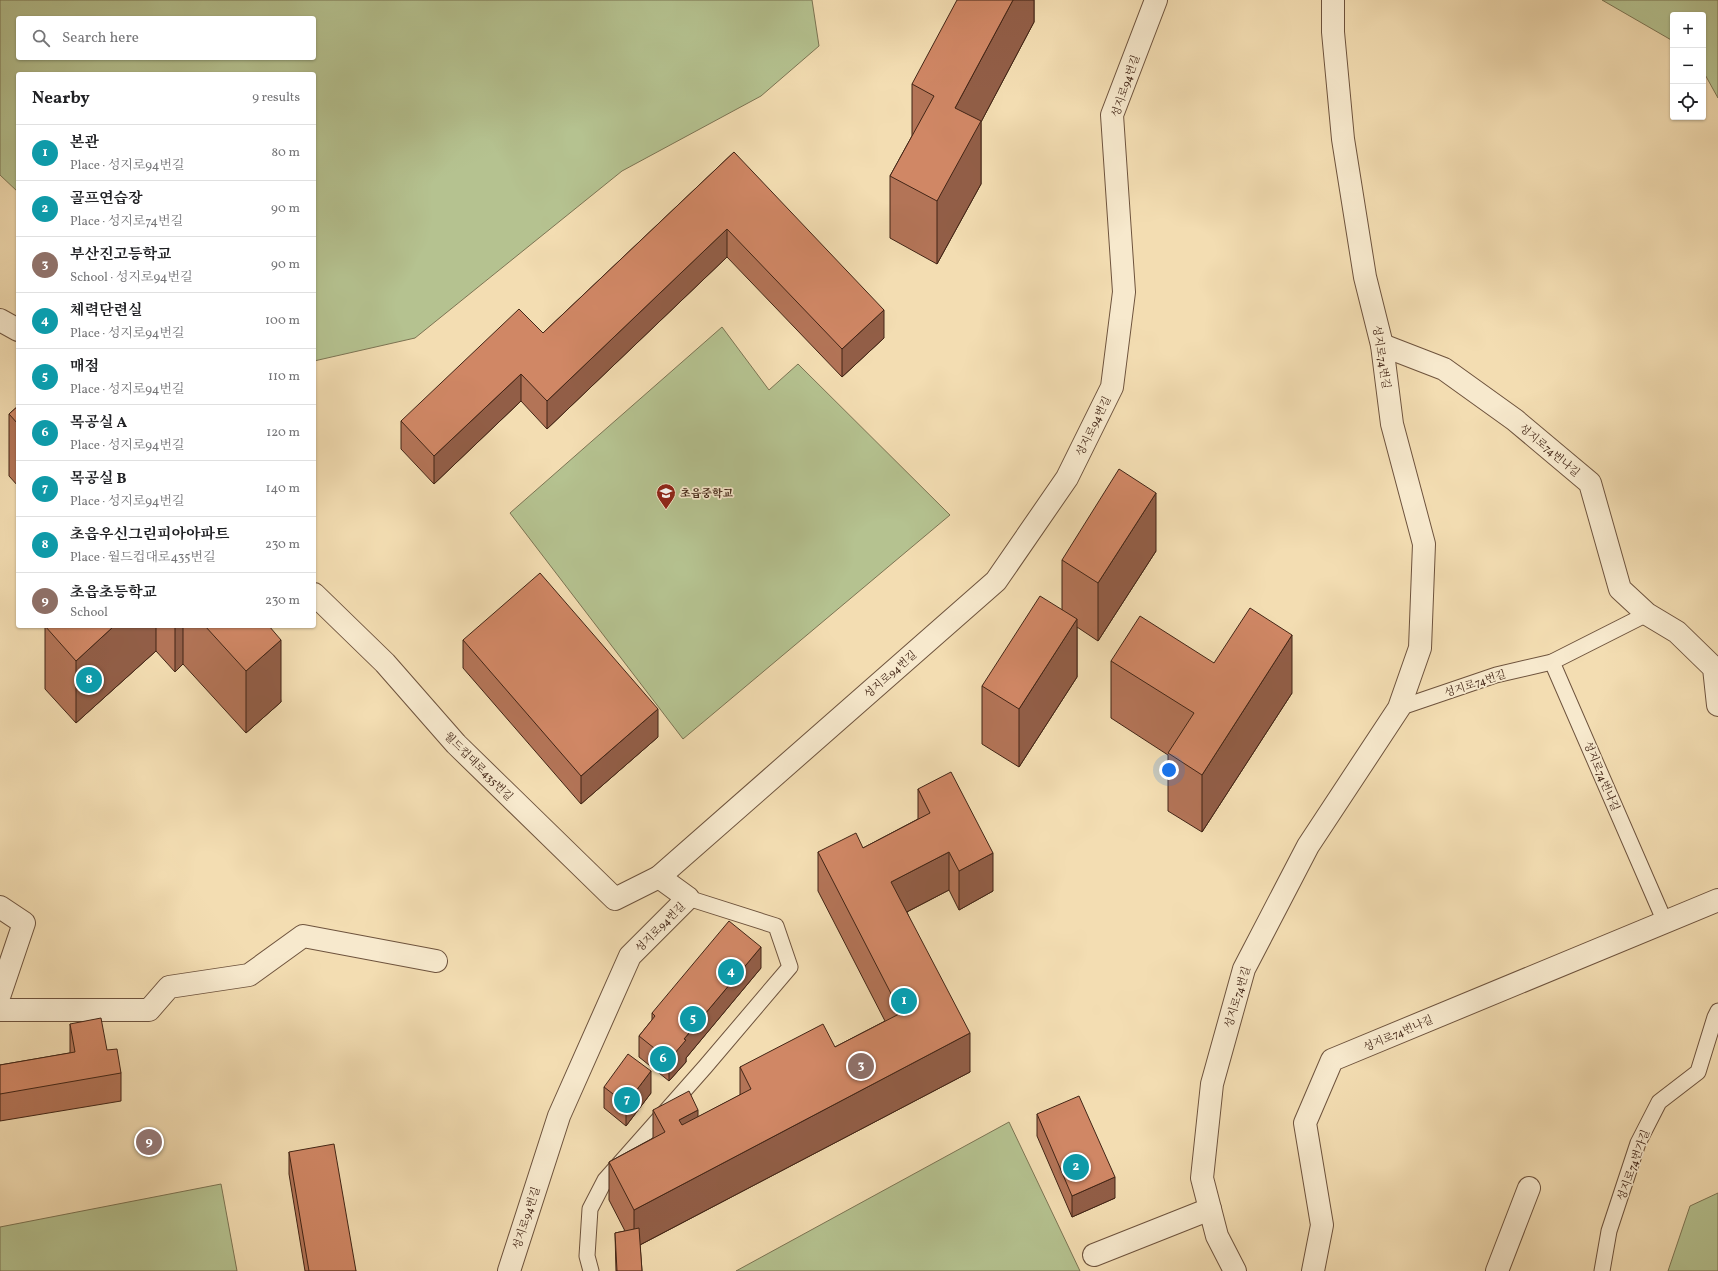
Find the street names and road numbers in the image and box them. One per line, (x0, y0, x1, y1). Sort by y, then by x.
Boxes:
street label: 성지로94번길 (1109, 53, 1144, 120)
street label: 성지로74번길 (1368, 324, 1393, 390)
street label: 성지로94번길 (1073, 394, 1115, 459)
street label: 성지로74번나길 (1516, 421, 1582, 481)
street label: 성지로94번길 (861, 648, 920, 702)
street label: 성지로74번길 (1443, 667, 1508, 701)
street label: 월드컵대로435번길 (440, 729, 516, 805)
street label: 성지로74번나길 (1579, 739, 1622, 814)
street label: 성지로94번길 (633, 900, 689, 956)
street label: 성지로74번길 (1222, 965, 1255, 1030)
street label: 성지로74번나길 (1361, 1013, 1436, 1056)
street label: 성지로74번가길 (1615, 1128, 1654, 1203)
street label: 성지로94번길 (510, 1185, 545, 1252)

